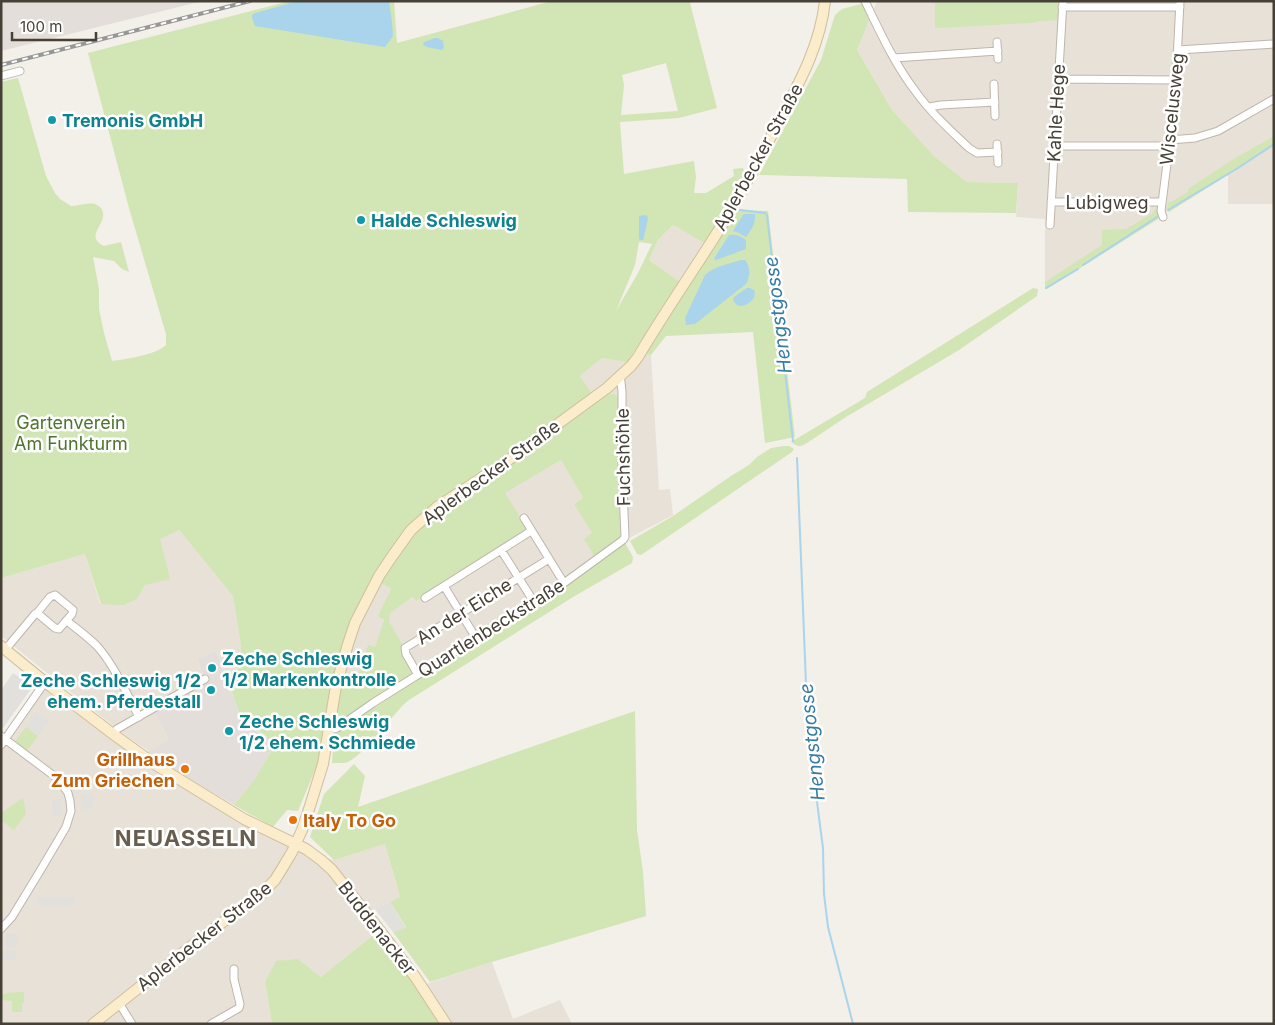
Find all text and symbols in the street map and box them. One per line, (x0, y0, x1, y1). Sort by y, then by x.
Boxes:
scale bar (12, 10, 96, 42)
text: 100 m (20, 17, 62, 36)
street label: Wiscelusweg (1156, 52, 1188, 166)
street label: Kahle Hege (1043, 63, 1069, 163)
street label: Aplerbecker Straße (709, 80, 807, 234)
place label: Tremonis GmbH (62, 110, 203, 131)
marker: Tremonis GmbH (46, 114, 58, 126)
street label: Lubigweg (1065, 192, 1149, 213)
place label: Halde Schleswig (371, 210, 517, 231)
marker: Halde Schleswig (355, 214, 367, 226)
water label: Hengstgosse (759, 255, 797, 375)
street label: Fuchshöhle (612, 408, 634, 506)
park label: Gartenverein Am Funkturm (14, 412, 128, 454)
street label: Aplerbecker Straße (418, 415, 564, 529)
street label: An der Eiche (413, 573, 515, 649)
street label: Quartlenbeckstraße (414, 574, 568, 682)
place label: Zeche Schleswig 1/2 Markenkontrolle (222, 648, 397, 690)
marker: Zeche Schleswig 1/2 Markenkontrolle (206, 662, 218, 674)
place label: Zeche Schleswig 1/2 ehem. Pferdestall (20, 670, 201, 712)
water label: Hengstgosse (794, 682, 830, 802)
marker: Zeche Schleswig 1/2 ehem. Pferdestall (205, 684, 217, 696)
place label: Zeche Schleswig 1/2 ehem. Schmiede (239, 711, 416, 753)
marker: Zeche Schleswig 1/2 ehem. Schmiede (223, 725, 235, 737)
place label: Grillhaus Zum Griechen (51, 749, 175, 791)
marker: Grillhaus Zum Griechen (179, 763, 191, 775)
place label: Italy To Go (303, 810, 396, 831)
marker: Italy To Go (287, 814, 299, 826)
district label: NEUASSELN (115, 825, 257, 851)
street label: Aplerbecker Straße (133, 877, 275, 995)
street label: Buddenacker (334, 877, 420, 979)

